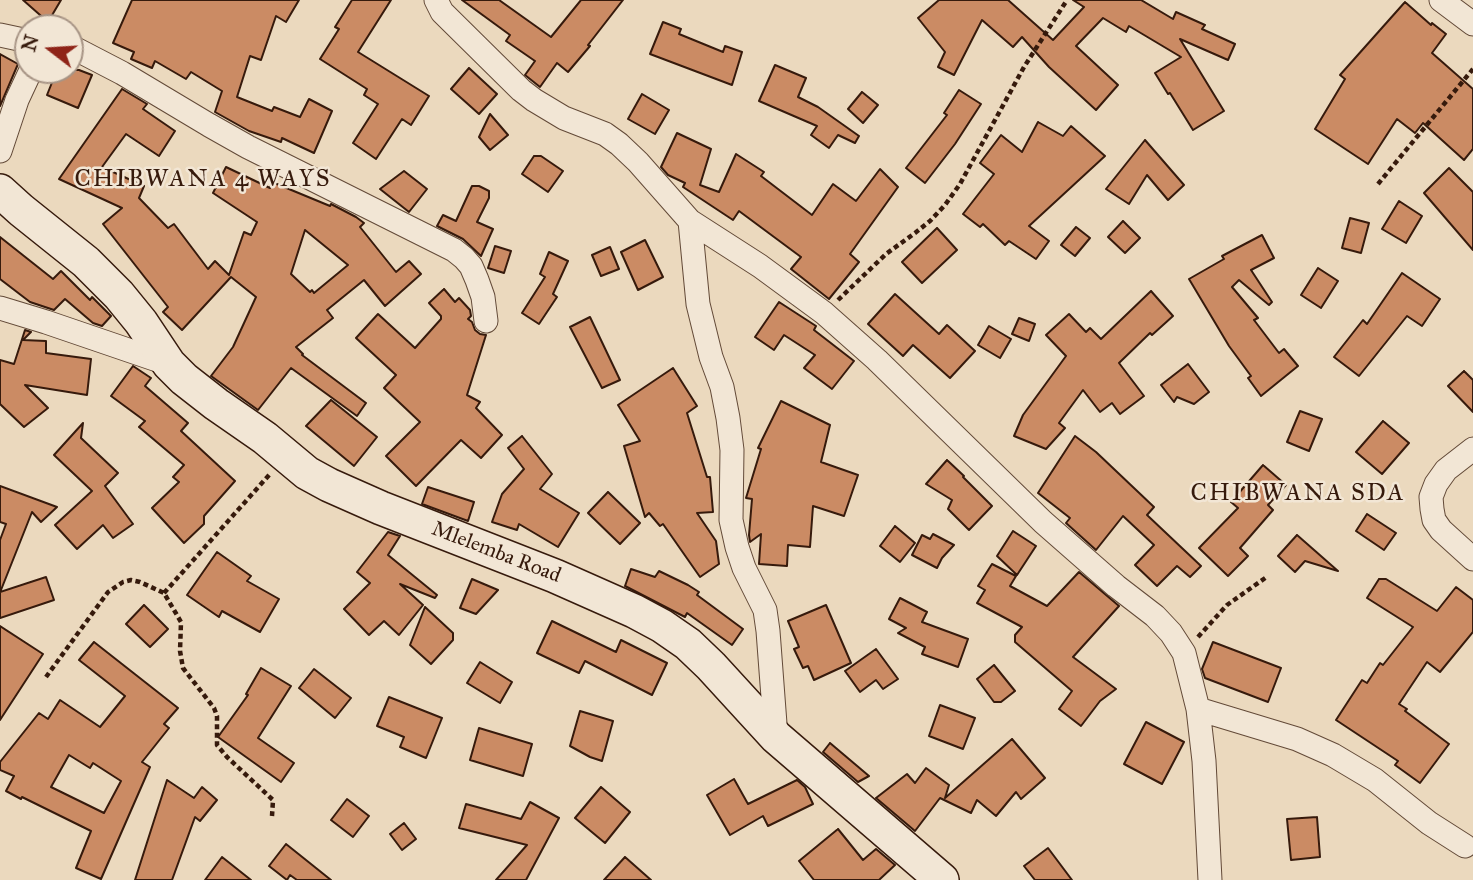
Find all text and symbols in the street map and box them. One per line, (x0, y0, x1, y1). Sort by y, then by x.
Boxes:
north arrow (14, 14, 84, 84)
text: N (17, 32, 44, 54)
district label: CHIBWANA 4 WAYS (76, 166, 330, 194)
district label: CHIBWANA SDA (1192, 480, 1404, 508)
street label: Mlelemba Road (428, 517, 564, 589)

